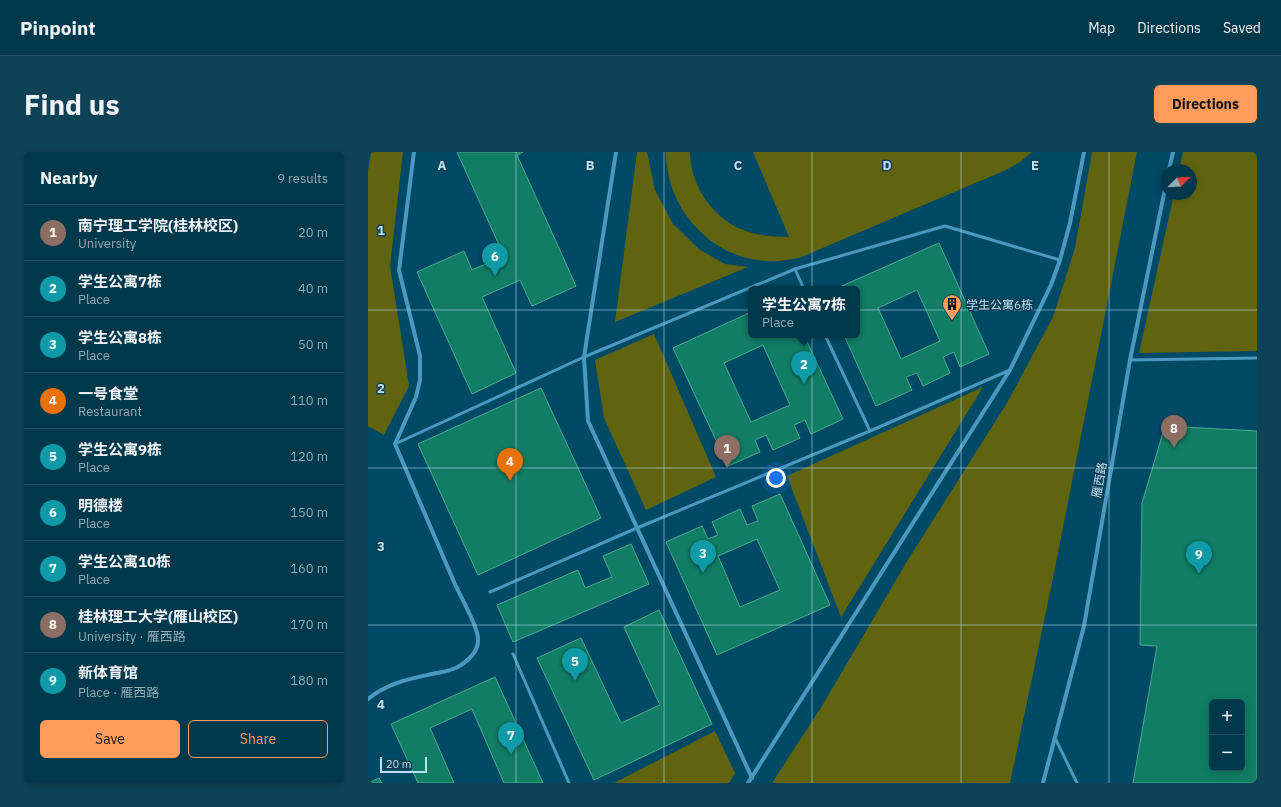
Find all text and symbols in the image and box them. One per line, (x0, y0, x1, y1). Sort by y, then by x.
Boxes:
text: Pinpoint (20, 16, 96, 40)
text: Map (1088, 19, 1115, 37)
text: Directions (1137, 19, 1201, 37)
text: Saved (1223, 19, 1261, 37)
button: Directions (1154, 85, 1257, 123)
text: Find us (24, 86, 120, 123)
text: A (438, 157, 447, 174)
text: B (586, 157, 595, 174)
text: C (734, 157, 743, 174)
text: D (882, 157, 892, 174)
text: E (1031, 157, 1039, 174)
north arrow (1161, 164, 1197, 200)
text: Nearby (40, 167, 98, 189)
text: 9 results (277, 170, 328, 187)
text: 南宁理工学院(桂林校区) (78, 216, 238, 235)
text: 1 (377, 222, 385, 239)
text: 1 (49, 224, 57, 241)
text: 20 m (298, 224, 328, 241)
text: University (78, 235, 136, 252)
pin: 6 (482, 243, 508, 276)
text: 学生公寓7栋 (78, 272, 162, 291)
text: 2 (49, 280, 57, 297)
text: 40 m (298, 280, 328, 297)
popup (748, 286, 860, 338)
text: Place (78, 291, 110, 308)
building icon: 学生公寓6栋 (941, 293, 963, 321)
text: 学生公寓7栋 (762, 295, 846, 314)
place label: 学生公寓6栋 (966, 297, 1033, 312)
text: Place (762, 314, 794, 331)
text: 学生公寓8栋 (78, 328, 162, 347)
text: 3 (49, 336, 57, 353)
text: 50 m (298, 336, 328, 353)
text: Place (78, 347, 110, 364)
pin: 2 (791, 351, 817, 384)
text: 2 (377, 380, 385, 397)
text: 一号食堂 (78, 384, 138, 403)
text: 4 (49, 392, 57, 409)
text: 110 m (290, 392, 328, 409)
text: Restaurant (78, 403, 142, 420)
pin: 8 (1161, 415, 1187, 448)
pin: 1 (714, 435, 740, 468)
text: 学生公寓9栋 (78, 440, 162, 459)
text: 5 (49, 448, 57, 465)
text: 120 m (290, 448, 328, 465)
pin: 4 (497, 448, 523, 481)
text: Place (78, 459, 110, 476)
street label: 雁西路 (1088, 461, 1110, 499)
your location (766, 468, 786, 488)
text: 明德楼 (78, 496, 123, 515)
text: 6 (49, 504, 57, 521)
text: 150 m (290, 504, 328, 521)
text: Place (78, 515, 110, 532)
text: 3 (377, 538, 385, 555)
pin: 3 (690, 540, 716, 573)
pin: 9 (1186, 541, 1212, 574)
text: 学生公寓10栋 (78, 552, 171, 571)
text: 7 (49, 560, 57, 577)
text: 160 m (290, 560, 328, 577)
text: Place (78, 571, 110, 588)
text: 桂林理工大学(雁山校区) (78, 607, 238, 626)
text: 8 (49, 616, 57, 633)
text: 170 m (290, 616, 328, 633)
text: University · 雁西路 (78, 628, 186, 645)
pin: 5 (562, 648, 588, 681)
text: 新体育馆 (78, 663, 138, 682)
text: 9 (49, 672, 57, 689)
text: 180 m (290, 672, 328, 689)
text: Place · 雁西路 (78, 684, 159, 701)
text: 4 (377, 696, 385, 713)
map controls (1209, 699, 1245, 771)
button: + (1209, 699, 1245, 735)
button: Save (40, 720, 180, 758)
button: Share (188, 720, 328, 758)
pin: 7 (498, 722, 524, 755)
button: − (1209, 735, 1245, 771)
scale bar (380, 755, 427, 774)
text: 20 m (386, 757, 411, 771)

